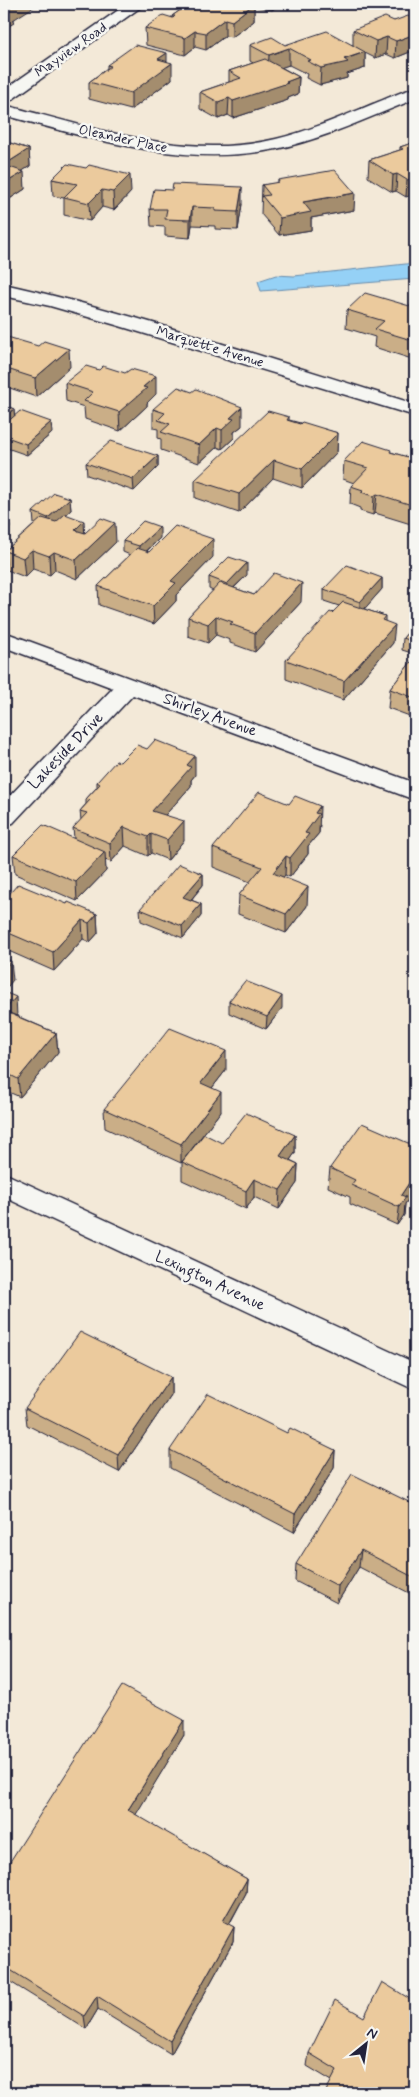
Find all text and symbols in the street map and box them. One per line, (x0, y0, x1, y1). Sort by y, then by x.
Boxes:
street label: Mayview Road (31, 18, 111, 82)
street label: Oleander Place (77, 121, 169, 157)
street label: Marquette Avenue (154, 322, 266, 372)
street label: Shirley Avenue (160, 688, 260, 742)
street label: Lakeside Drive (24, 707, 109, 794)
street label: Lexington Avenue (151, 1246, 269, 1317)
north arrow (342, 2020, 392, 2070)
text: N (363, 2023, 381, 2044)

